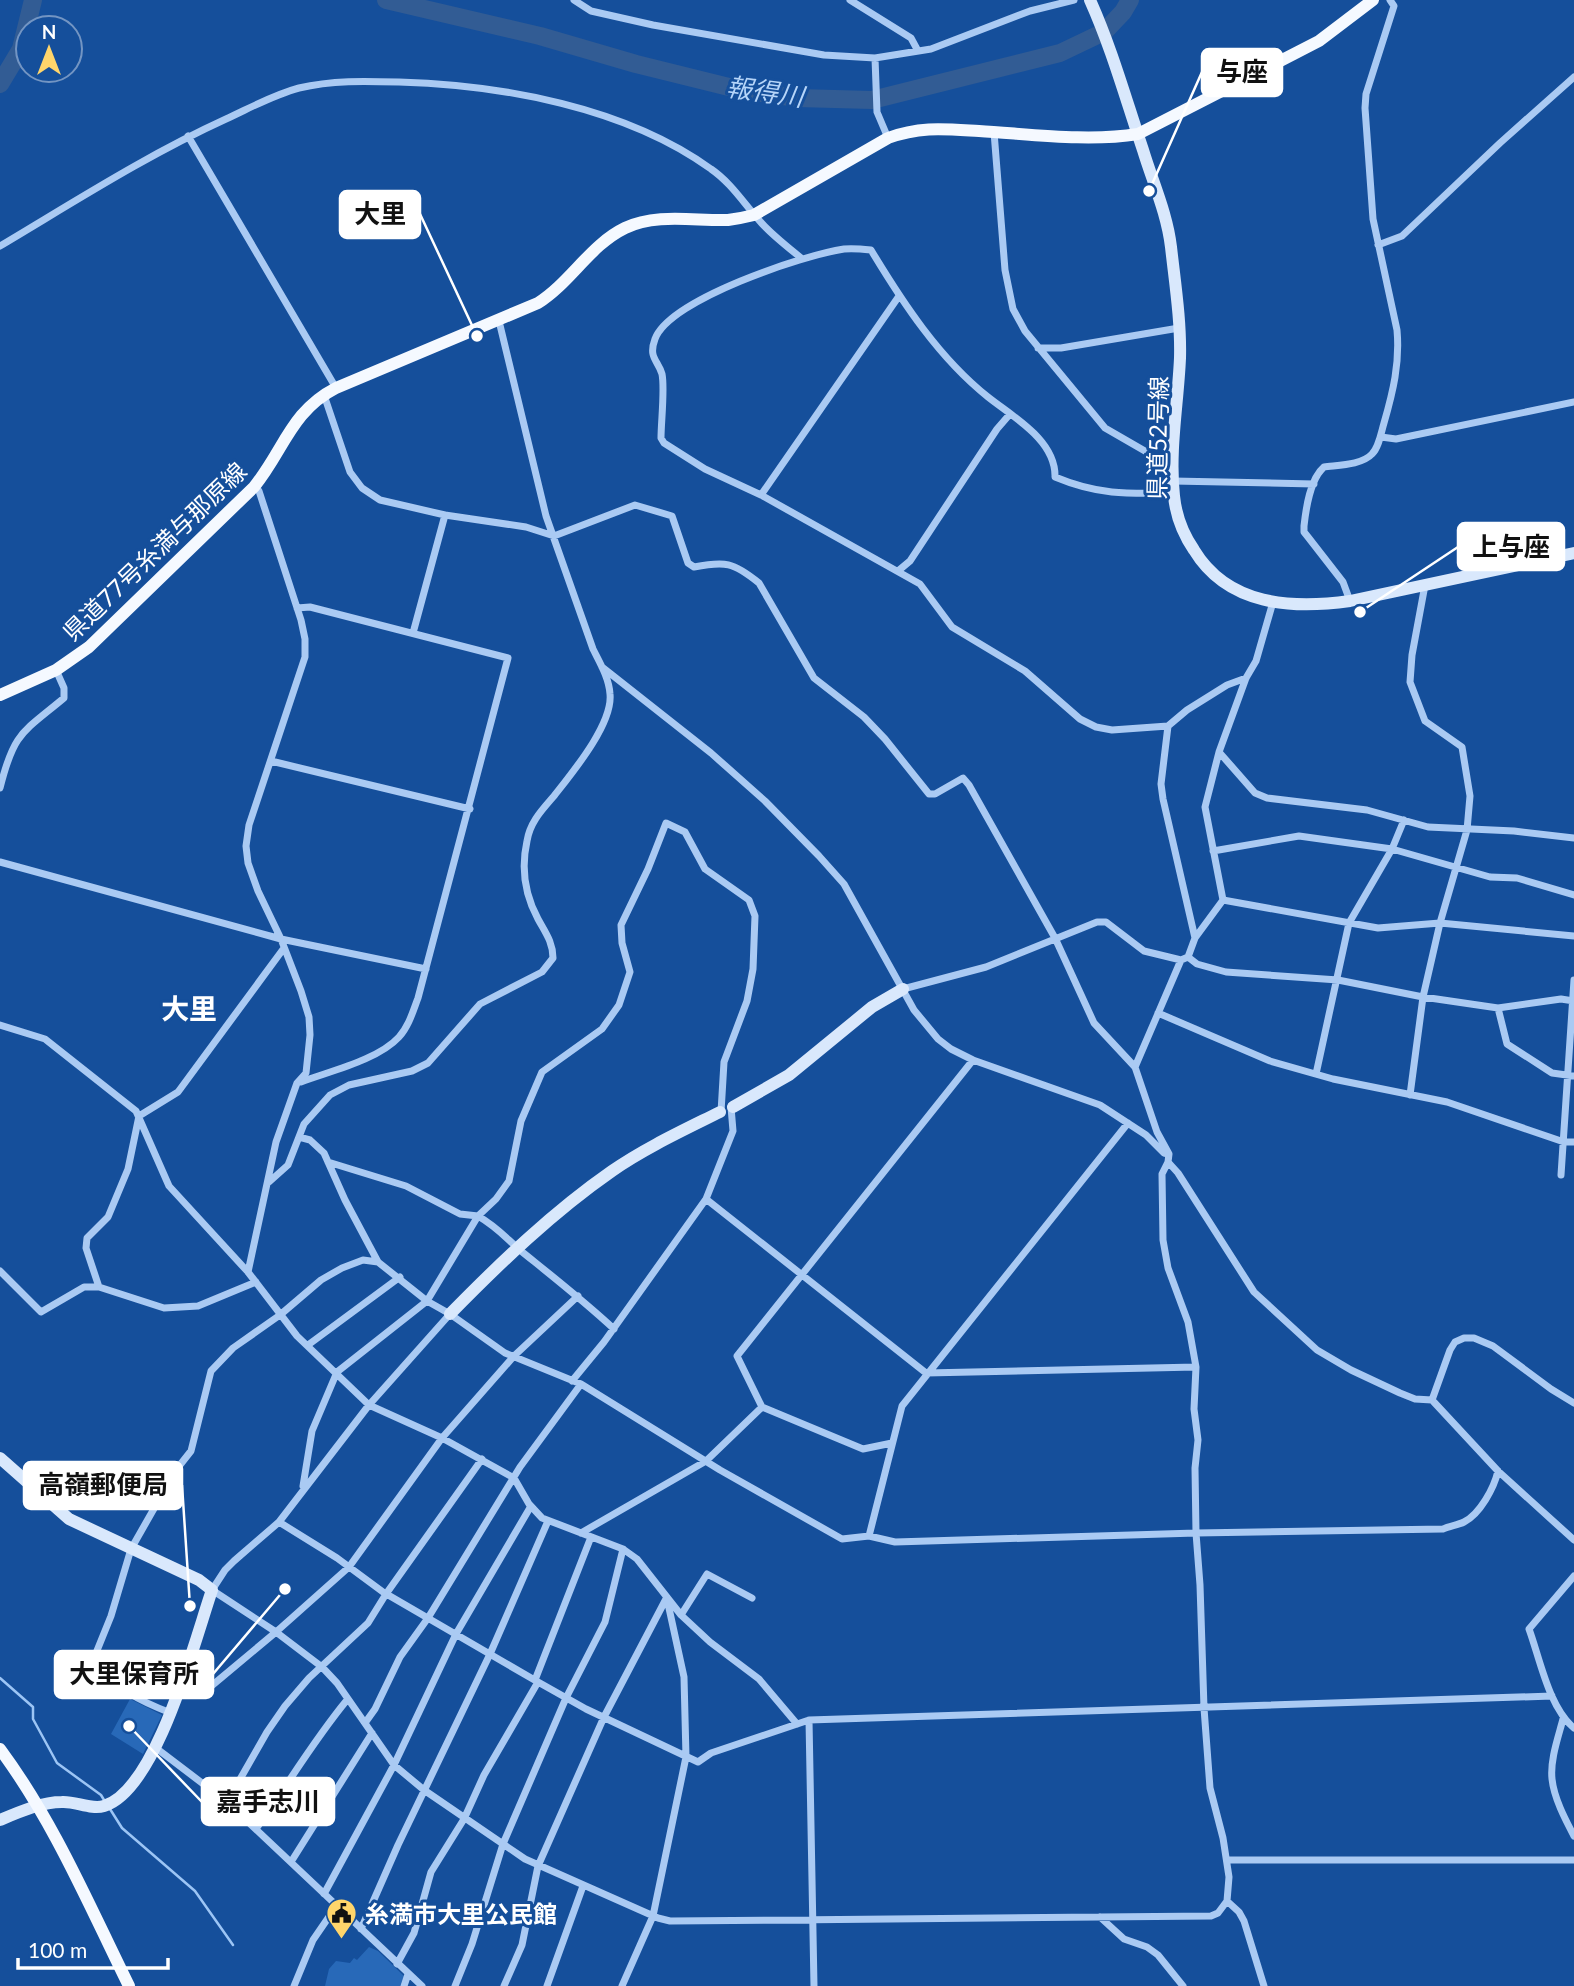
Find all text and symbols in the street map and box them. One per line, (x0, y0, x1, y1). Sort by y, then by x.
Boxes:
north arrow (14, 14, 84, 84)
text: N (42, 20, 56, 43)
callout: 与座 (1202, 49, 1282, 96)
text: 与座 (1216, 55, 1268, 87)
water label: 報得川 (724, 70, 809, 113)
callout: 大里 (340, 191, 420, 238)
text: 大里 (354, 197, 406, 229)
street label: 県道52号線 (1141, 376, 1173, 500)
street label: 県道77号糸満与那原線 (56, 456, 252, 646)
callout: 上与座 (1458, 523, 1564, 570)
text: 上与座 (1472, 530, 1550, 562)
district label: 大里 (161, 991, 217, 1025)
callout: 高嶺郵便局 (24, 1462, 182, 1509)
text: 高嶺郵便局 (38, 1468, 168, 1500)
callout: 大里保育所 (55, 1651, 213, 1698)
text: 大里保育所 (69, 1657, 199, 1689)
callout: 嘉手志川 (202, 1778, 334, 1825)
text: 嘉手志川 (216, 1785, 320, 1817)
public building icon: 糸満市大里公民館 (325, 1896, 359, 1940)
place label: 糸満市大里公民館 (365, 1899, 557, 1928)
scale bar (18, 1926, 168, 1970)
text: 100 m (28, 1937, 87, 1962)

